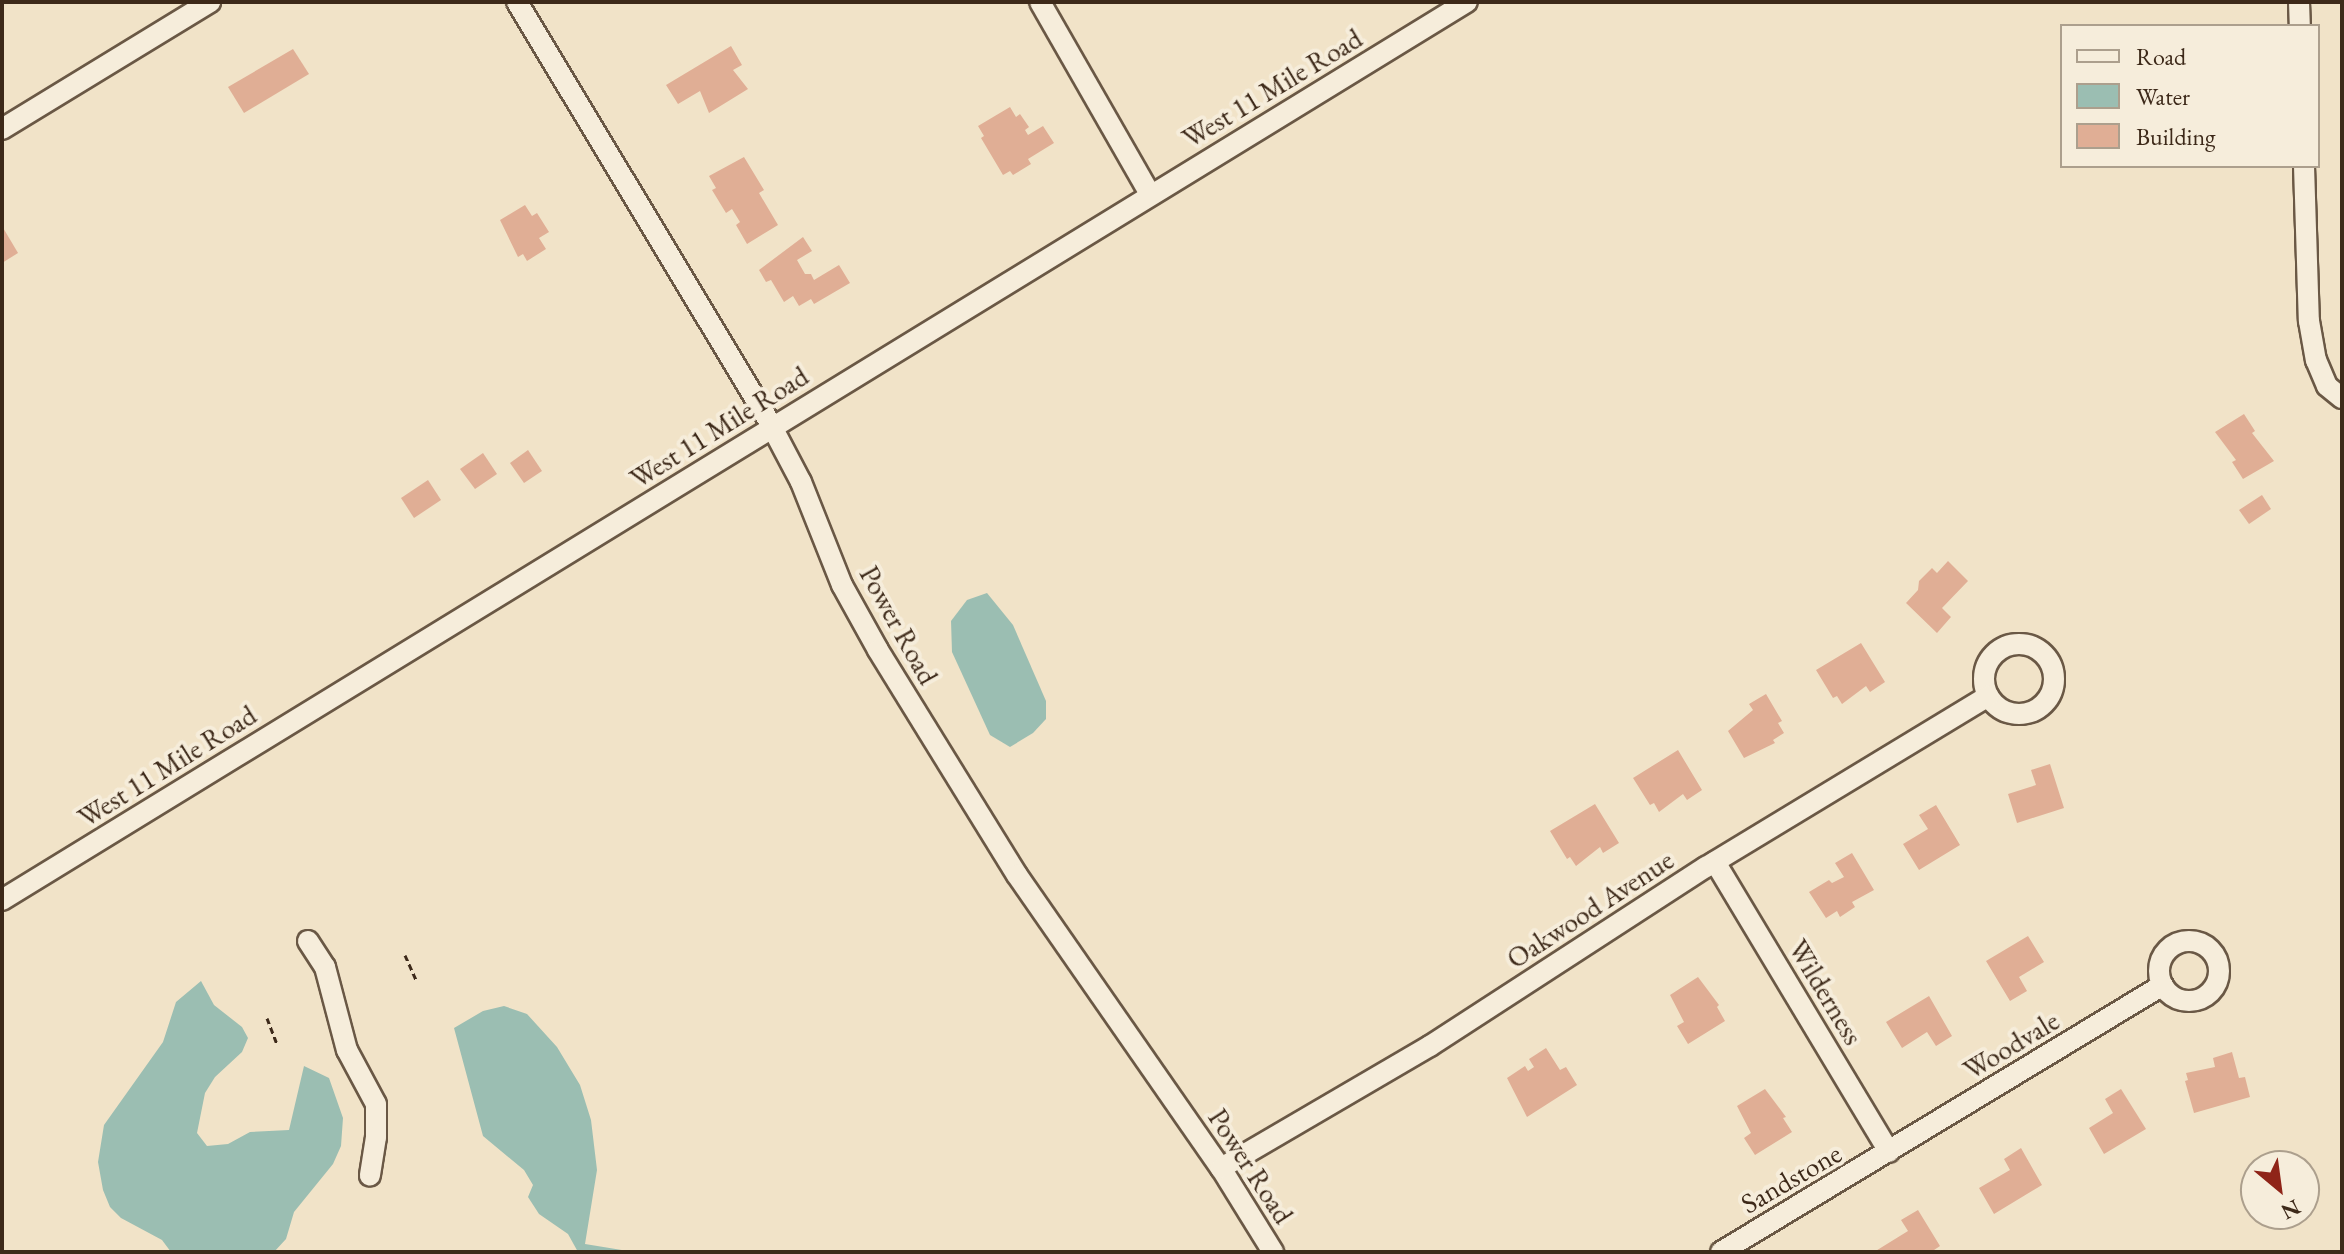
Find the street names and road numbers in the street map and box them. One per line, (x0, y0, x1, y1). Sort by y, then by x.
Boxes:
street label: West 11 Mile Road (1176, 21, 1368, 155)
street label: West 11 Mile Road (624, 359, 814, 495)
street label: Power Road (853, 560, 945, 690)
street label: West 11 Mile Road (72, 698, 262, 834)
street label: Oakwood Avenue (1500, 843, 1680, 975)
street label: Wilderness (1781, 933, 1871, 1051)
street label: Woodvale (1957, 1003, 2065, 1087)
street label: Power Road (1201, 1102, 1301, 1230)
street label: Sandstone (1735, 1136, 1847, 1220)

